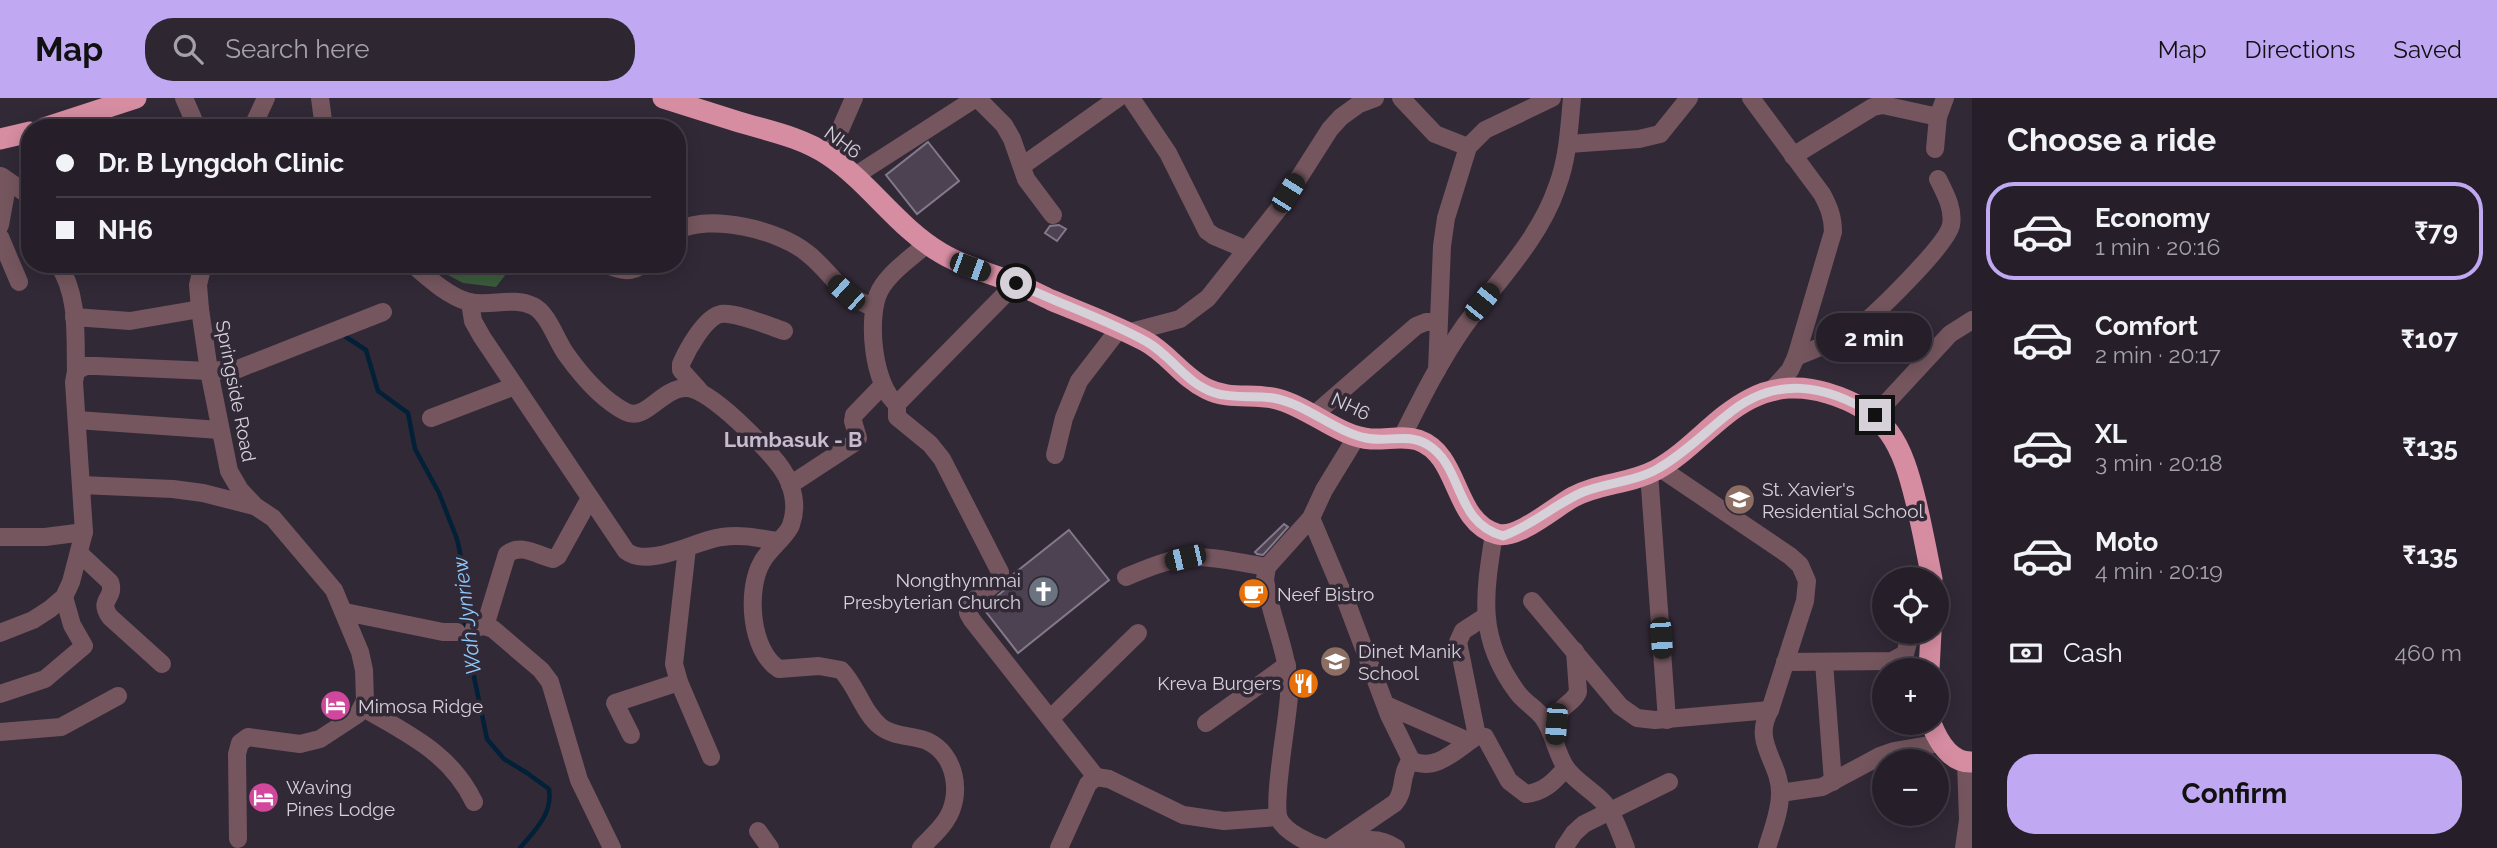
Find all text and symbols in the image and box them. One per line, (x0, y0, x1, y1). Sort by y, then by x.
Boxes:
search box (145, 18, 635, 81)
text: Map (35, 30, 103, 69)
icon: search (169, 30, 207, 68)
text: Search here (225, 34, 370, 64)
text: Map (2158, 35, 2207, 64)
text: Directions (2245, 35, 2355, 64)
text: Saved (2393, 35, 2462, 64)
street label: NH6 (820, 121, 866, 163)
text: Choose a ride (2007, 121, 2216, 158)
text: Dr. B Lyngdoh Clinic (98, 148, 344, 178)
car (1268, 170, 1309, 216)
icon: car (2011, 200, 2074, 263)
text: Economy (2095, 203, 2210, 233)
text: NH6 (98, 215, 153, 245)
text: ₹79 (2414, 216, 2458, 246)
text: 1 min · 20:16 (2095, 233, 2220, 260)
car (947, 250, 994, 284)
route start (1000, 267, 1032, 299)
car (824, 271, 869, 315)
car (1461, 279, 1504, 325)
icon: car (2011, 308, 2074, 371)
text: Comfort (2095, 311, 2198, 341)
callout: 2 min (1817, 314, 1933, 362)
street label: Springside Road (212, 318, 260, 464)
text: 2 min (1844, 324, 1904, 351)
text: ₹107 (2401, 324, 2458, 354)
text: 2 min · 20:17 (2095, 341, 2221, 368)
street label: NH6 (1328, 388, 1374, 424)
route end (1859, 399, 1891, 431)
icon: car (2011, 416, 2074, 479)
text: XL (2095, 419, 2127, 449)
district label: Lumbasuk - B (724, 427, 862, 452)
text: ₹135 (2402, 432, 2458, 462)
text: 3 min · 20:18 (2095, 449, 2223, 476)
place label: St. Xavier's Residential School (1762, 478, 1924, 522)
school or university icon: St. Xavier's Residential School (1722, 483, 1756, 517)
icon: car (2011, 524, 2074, 587)
text: Moto (2095, 527, 2158, 557)
text: ₹135 (2402, 540, 2458, 570)
car (1163, 543, 1208, 573)
water label: Wah Jynriew (447, 554, 486, 677)
text: 4 min · 20:19 (2095, 557, 2223, 584)
map controls (1872, 567, 1949, 826)
button: locate (1872, 567, 1949, 644)
place label: Nongthymmai Presbyterian Church (843, 569, 1021, 613)
church icon: Nongthymmai Presbyterian Church (1027, 574, 1061, 608)
cafe icon: Neef Bistro (1237, 577, 1271, 611)
place label: Neef Bistro (1277, 583, 1374, 605)
car (1650, 616, 1673, 660)
icon: cash (2007, 634, 2045, 672)
text: Cash (2063, 638, 2123, 668)
text: 460 m (2394, 639, 2462, 666)
place label: Dinet Manik School (1358, 640, 1461, 684)
school or university icon: Dinet Manik School (1318, 645, 1352, 679)
button: + (1872, 658, 1949, 735)
restaurant icon: Kreva Burgers (1287, 666, 1321, 700)
place label: Kreva Burgers (1157, 672, 1281, 694)
hotel icon: Mimosa Ridge (318, 689, 352, 723)
place label: Mimosa Ridge (358, 695, 483, 717)
car (1545, 702, 1568, 746)
button: − (1872, 749, 1949, 826)
button: Confirm (2007, 754, 2462, 834)
place label: Waving Pines Lodge (286, 776, 395, 820)
hotel icon: Waving Pines Lodge (246, 781, 280, 815)

